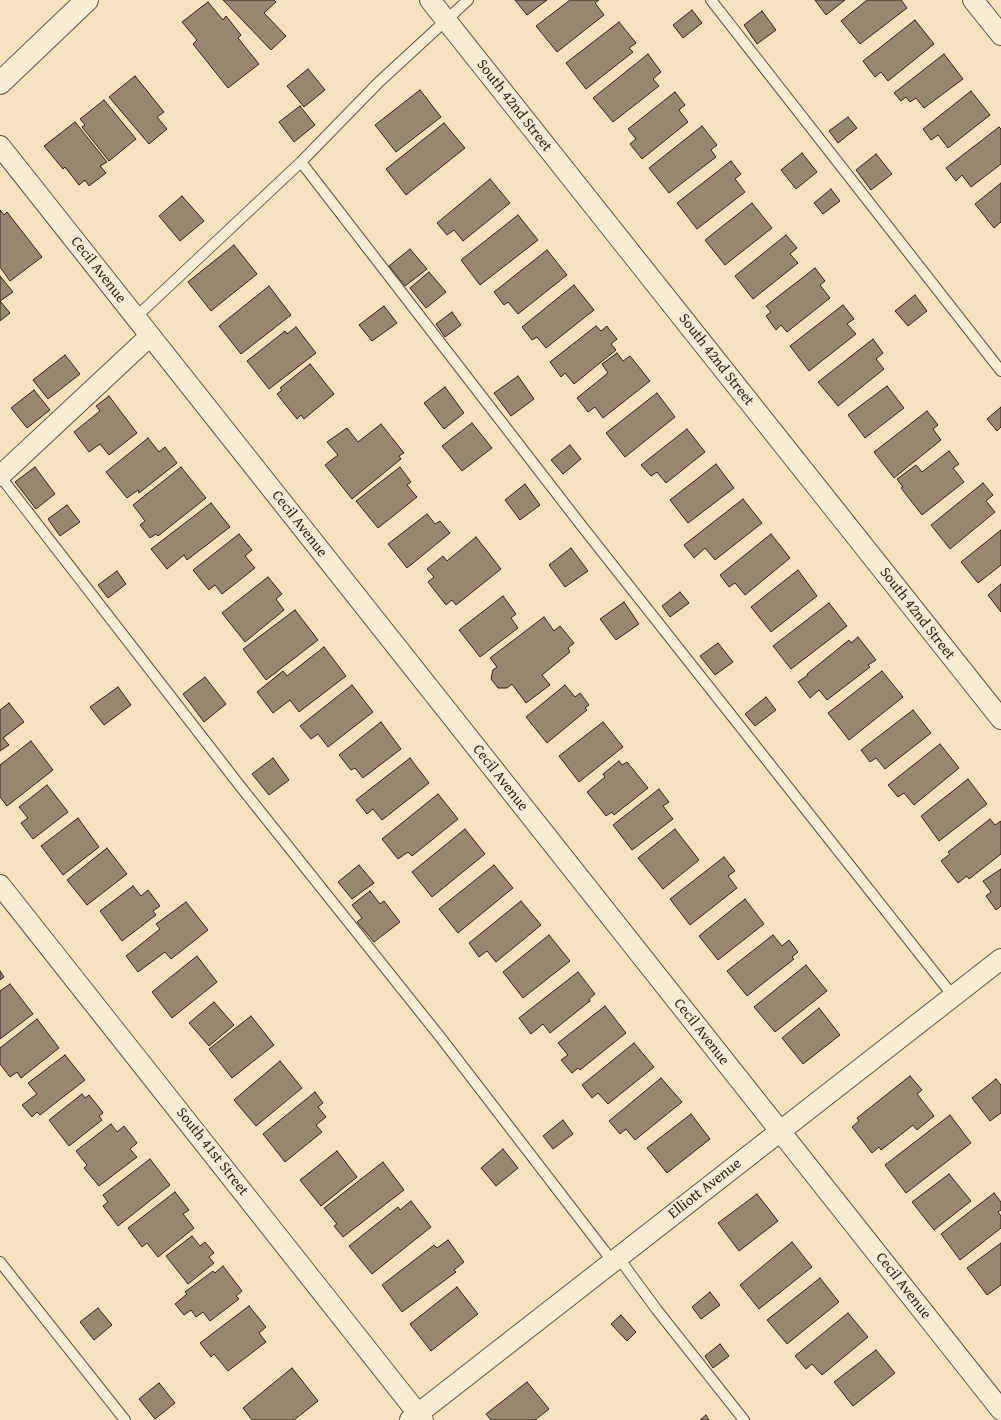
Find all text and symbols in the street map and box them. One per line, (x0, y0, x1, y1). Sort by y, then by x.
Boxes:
street label: South 42nd Street (472, 56, 556, 156)
street label: Cecil Avenue (66, 233, 130, 307)
street label: South 42nd Street (674, 310, 758, 410)
street label: Cecil Avenue (267, 487, 331, 561)
street label: South 42nd Street (875, 564, 959, 664)
street label: Cecil Avenue (468, 741, 532, 815)
street label: Cecil Avenue (669, 995, 733, 1069)
street label: South 41st Street (172, 1104, 252, 1200)
street label: Elliott Avenue (665, 1155, 745, 1223)
street label: Cecil Avenue (871, 1249, 935, 1323)

